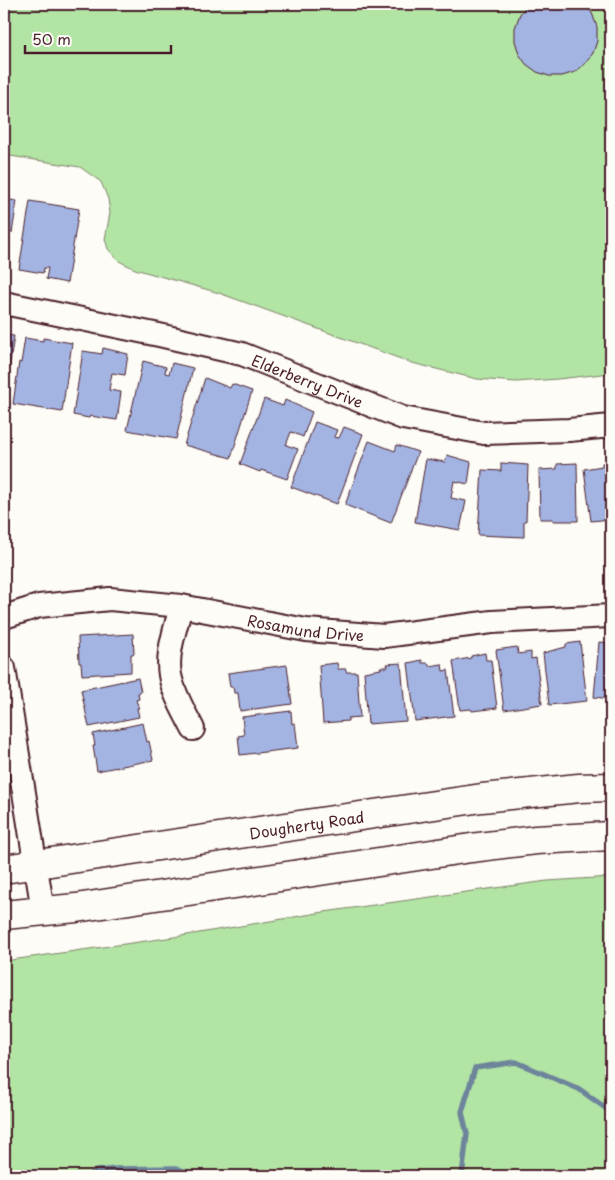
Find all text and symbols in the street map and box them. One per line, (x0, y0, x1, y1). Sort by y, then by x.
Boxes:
scale bar (25, 22, 171, 54)
text: 50 m (32, 27, 71, 50)
street label: Elderberry Drive (249, 348, 367, 413)
street label: Rosamund Drive (245, 607, 365, 646)
street label: Dougherty Road (248, 804, 366, 844)

